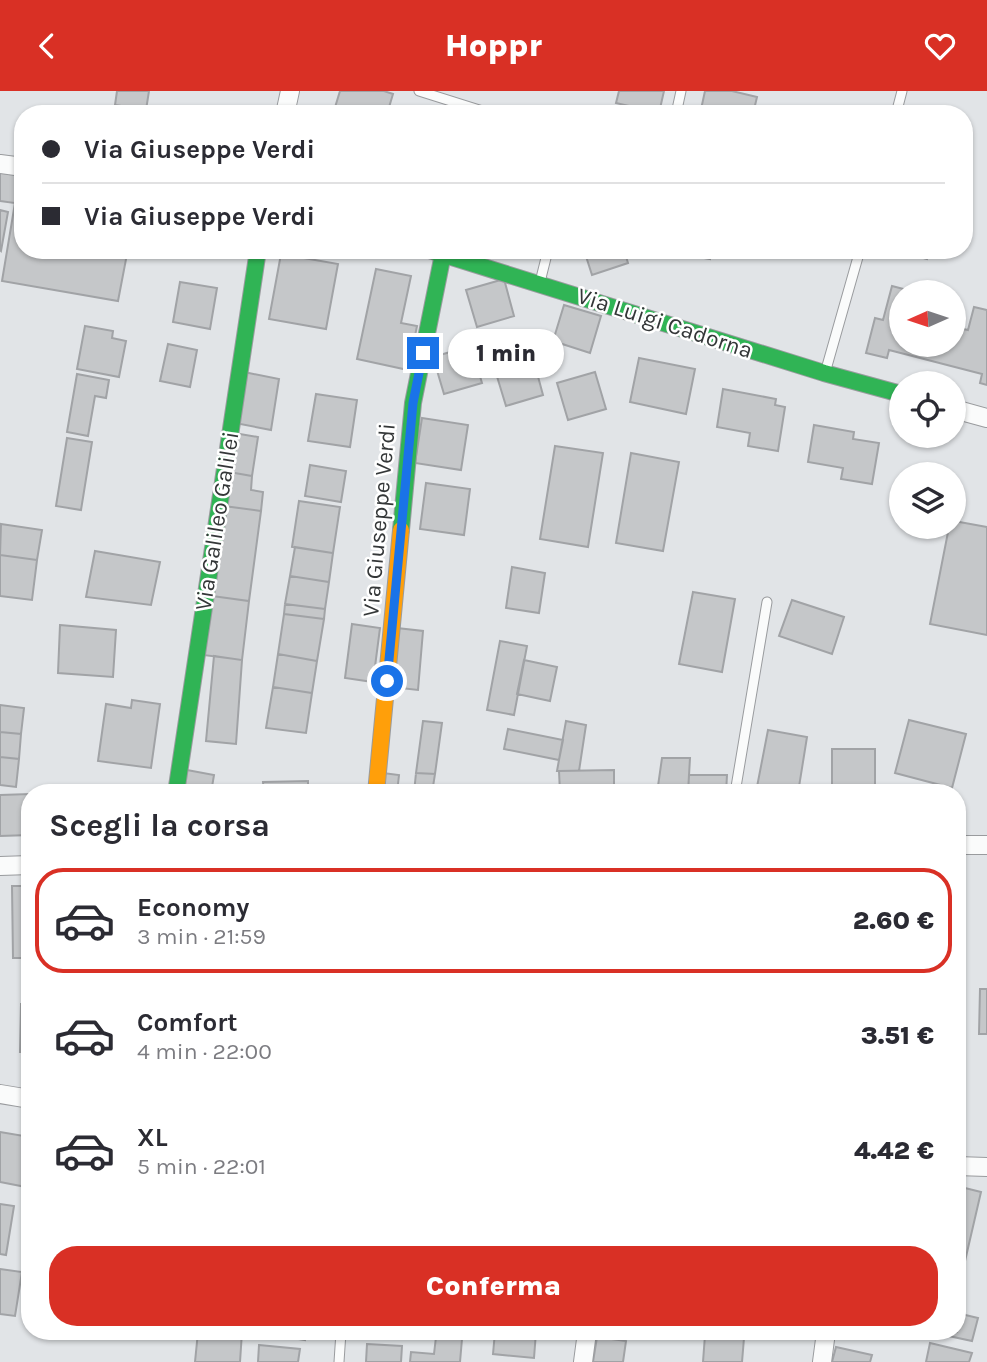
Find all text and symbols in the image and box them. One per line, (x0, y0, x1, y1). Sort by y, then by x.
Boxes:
icon: back (28, 27, 66, 65)
text: Hoppr (445, 27, 542, 64)
icon: heart (921, 27, 959, 65)
text: Via Giuseppe Verdi (84, 134, 315, 165)
text: Via Giuseppe Verdi (84, 201, 315, 232)
north arrow (889, 280, 966, 357)
map controls (889, 280, 966, 539)
street label: Via Luigi Cadorna (574, 282, 756, 364)
callout: 1 min (448, 329, 563, 377)
route end (407, 337, 439, 369)
text: 1 min (476, 340, 536, 367)
button: locate (889, 371, 966, 448)
street label: Via Giuseppe Verdi (357, 422, 401, 618)
street label: Via Galileo Galilei (190, 430, 244, 612)
button: layers (889, 462, 966, 539)
route start (371, 665, 403, 697)
text: Scegli la corsa (49, 807, 270, 844)
icon: car (53, 889, 116, 952)
text: Economy (137, 892, 249, 923)
text: 2.60 € (853, 905, 934, 936)
text: 3 min · 21:59 (137, 923, 266, 950)
icon: car (53, 1004, 116, 1067)
text: Comfort (137, 1007, 238, 1038)
text: 3.51 € (861, 1020, 934, 1051)
text: 4 min · 22:00 (137, 1038, 272, 1065)
icon: car (53, 1119, 116, 1182)
text: XL (137, 1122, 168, 1153)
text: 4.42 € (854, 1135, 934, 1166)
text: 5 min · 22:01 (137, 1153, 266, 1180)
button: Conferma (49, 1246, 938, 1326)

